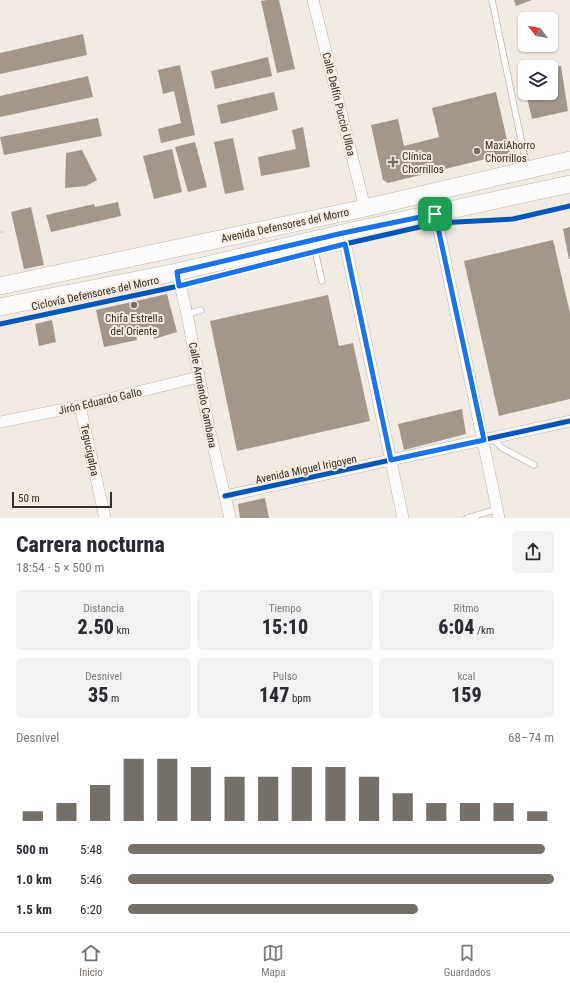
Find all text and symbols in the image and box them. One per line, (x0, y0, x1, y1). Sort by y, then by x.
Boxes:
north arrow (518, 12, 558, 52)
map controls (518, 12, 558, 100)
street label: Calle Delfín Puccio Ulloa (319, 51, 358, 157)
button: layers (518, 60, 558, 100)
place label: MaxiAhorro Chorrillos (485, 139, 536, 165)
marker: MaxiAhorro Chorrillos (472, 146, 482, 156)
place label: Clínica Chorrillos (402, 150, 444, 176)
marker: Clínica Chorrillos (387, 156, 399, 168)
pin (418, 197, 452, 231)
icon: arrive (424, 203, 446, 225)
street label: Avenida Defensores del Morro (220, 205, 351, 245)
street label: Ciclovía Defensores del Morro (30, 273, 161, 313)
marker: Chifa Estrella del Oriente (129, 300, 139, 310)
place label: Chifa Estrella del Oriente (105, 312, 163, 338)
street label: Calle Armando Cambana (186, 341, 219, 449)
street label: Jirón Eduardo Gallo (57, 385, 143, 417)
street label: Tegucigalpa (78, 423, 101, 477)
street label: Avenida Miguel Irigoyen (254, 452, 358, 487)
scale bar (12, 490, 112, 509)
text: 50 m (18, 492, 40, 505)
button: share (512, 531, 554, 573)
text: Carrera nocturna (16, 532, 165, 557)
text: 18:54 · 5 × 500 m (16, 560, 104, 575)
text: Distancia (83, 602, 124, 615)
text: Tiempo (269, 602, 301, 615)
text: Ritmo (454, 602, 479, 615)
text: 2.50 (78, 615, 114, 639)
text: 15:10 (262, 615, 308, 639)
text: 6:04 (438, 615, 474, 639)
text: km (114, 624, 130, 637)
text: /km (474, 624, 494, 637)
text: Desnivel (85, 670, 122, 683)
text: Pulso (273, 670, 297, 683)
text: kcal (457, 670, 475, 683)
text: 35 (88, 683, 108, 707)
text: 147 (259, 683, 289, 707)
text: 159 (451, 683, 482, 707)
text: m (108, 692, 119, 705)
text: bpm (289, 692, 311, 705)
text: Desnivel (16, 730, 59, 745)
text: 68–74 m (508, 730, 554, 745)
text: 500 m (16, 842, 48, 857)
text: 5:48 (80, 842, 102, 857)
text: 1.0 km (16, 872, 52, 887)
text: 5:46 (80, 872, 102, 887)
text: 1.5 km (16, 902, 52, 917)
text: 6:20 (80, 902, 102, 917)
tab: Inicio (79, 942, 103, 979)
tab: Mapa (261, 942, 285, 979)
tab: Guardados (444, 942, 491, 979)

